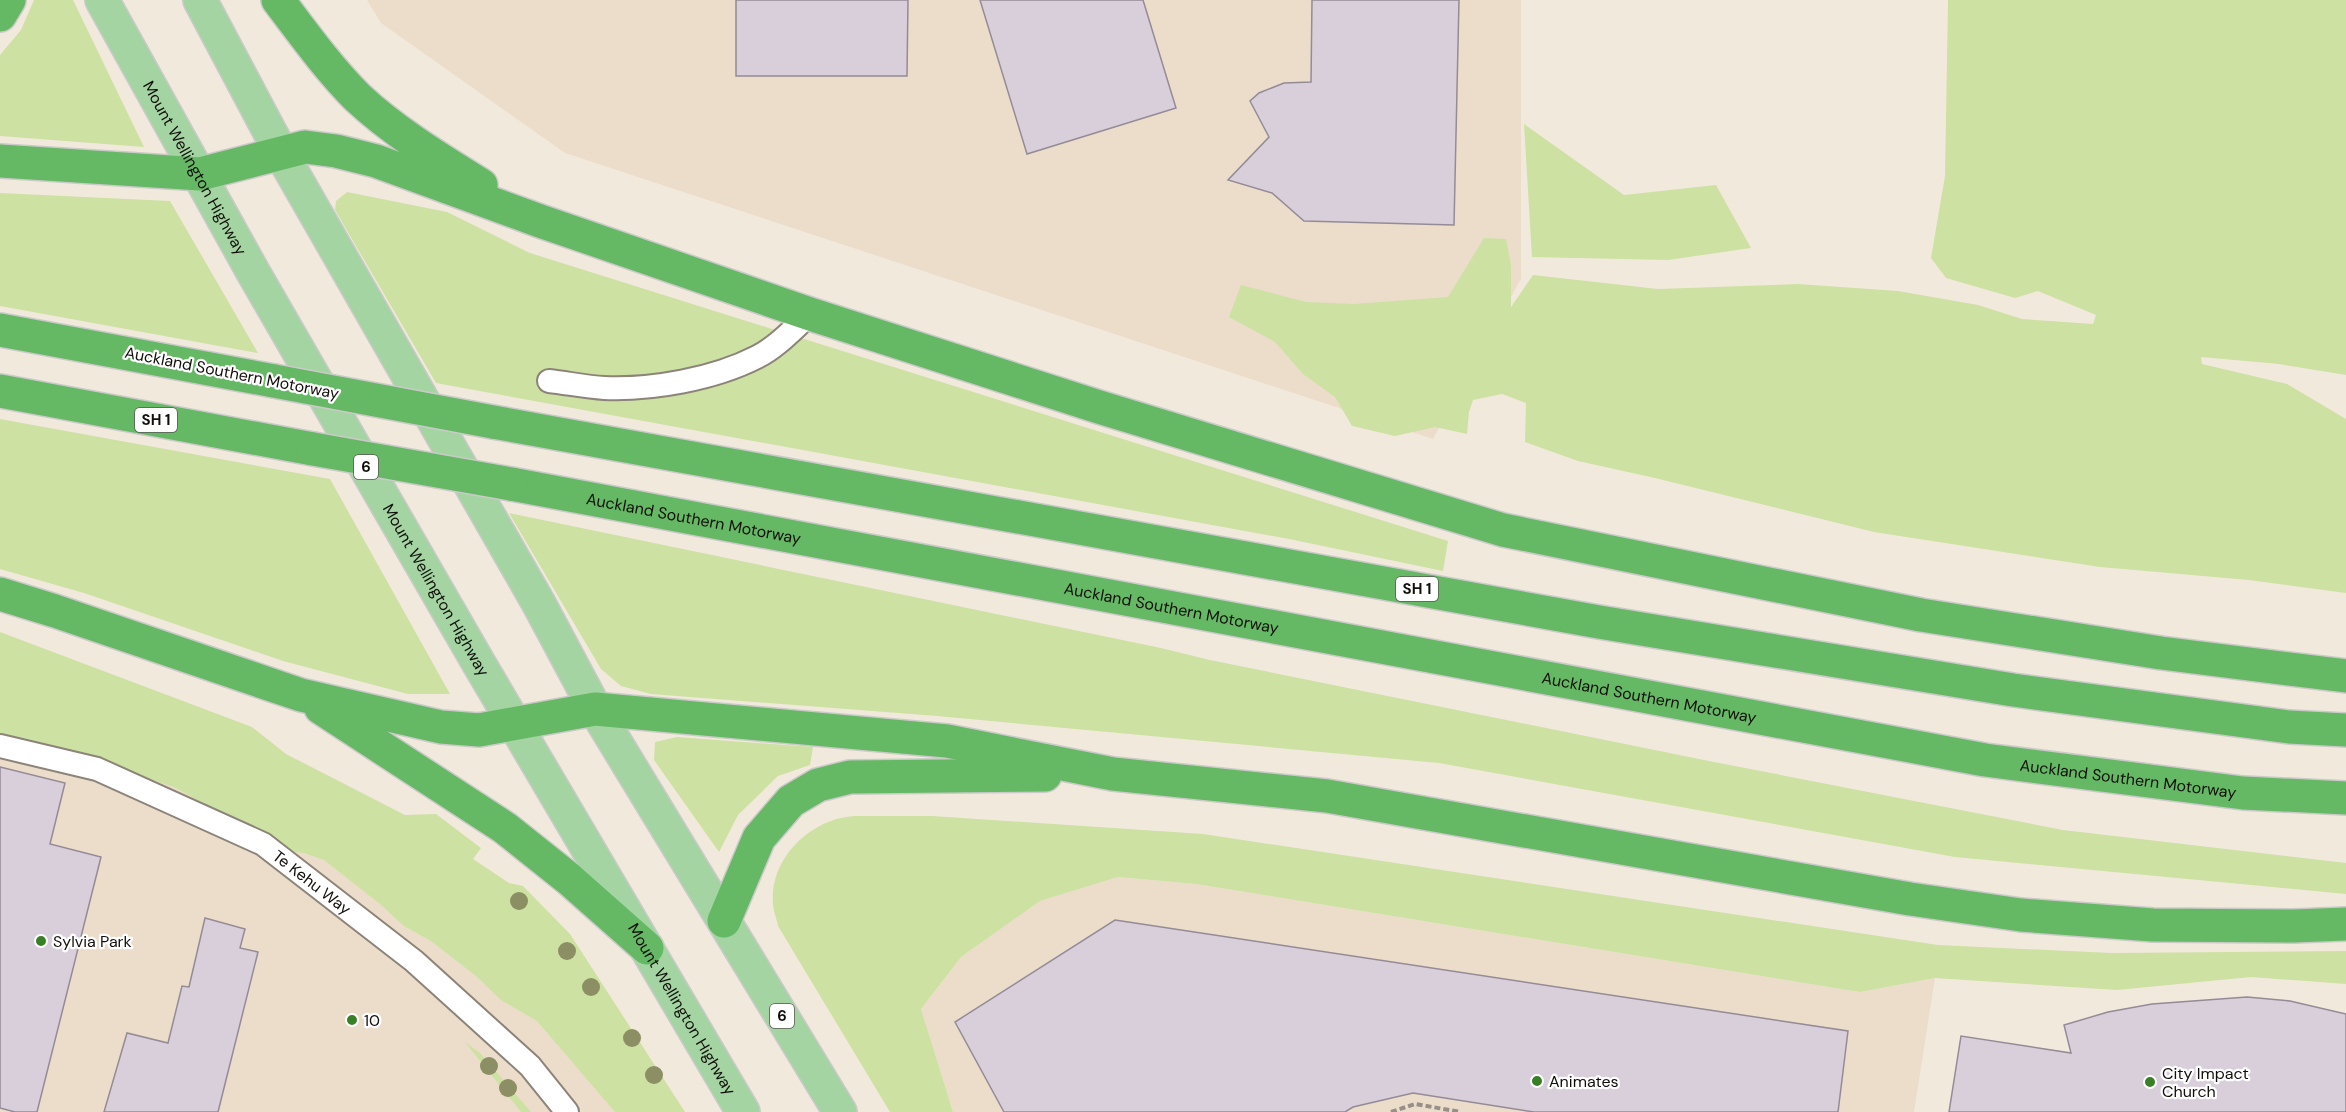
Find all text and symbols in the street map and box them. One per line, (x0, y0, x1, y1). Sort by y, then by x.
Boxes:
street label: Mount Wellington Highway (138, 77, 252, 259)
street label: Auckland Southern Motorway (123, 342, 341, 404)
road number: SH 1 (135, 408, 177, 432)
road number: 6 (354, 455, 378, 479)
street label: Auckland Southern Motorway (585, 488, 803, 549)
street label: Mount Wellington Highway (378, 500, 495, 680)
street label: Auckland Southern Motorway (1062, 577, 1281, 638)
road number: SH 1 (1396, 577, 1438, 601)
street label: Auckland Southern Motorway (1540, 667, 1758, 728)
street label: Auckland Southern Motorway (2019, 754, 2238, 803)
street label: Te Kehu Way (269, 845, 356, 919)
street label: Mount Wellington Highway (624, 919, 741, 1099)
place label: Sylvia Park (53, 931, 132, 952)
marker: Sylvia Park (34, 934, 48, 948)
road number: 6 (770, 1004, 794, 1028)
place label: 10 (364, 1010, 380, 1031)
marker: 10 (345, 1013, 359, 1027)
place label: City Impact Church (2162, 1063, 2249, 1102)
place label: Animates (1549, 1071, 1619, 1092)
marker: Animates (1530, 1074, 1544, 1088)
marker: City Impact Church (2143, 1075, 2157, 1089)

